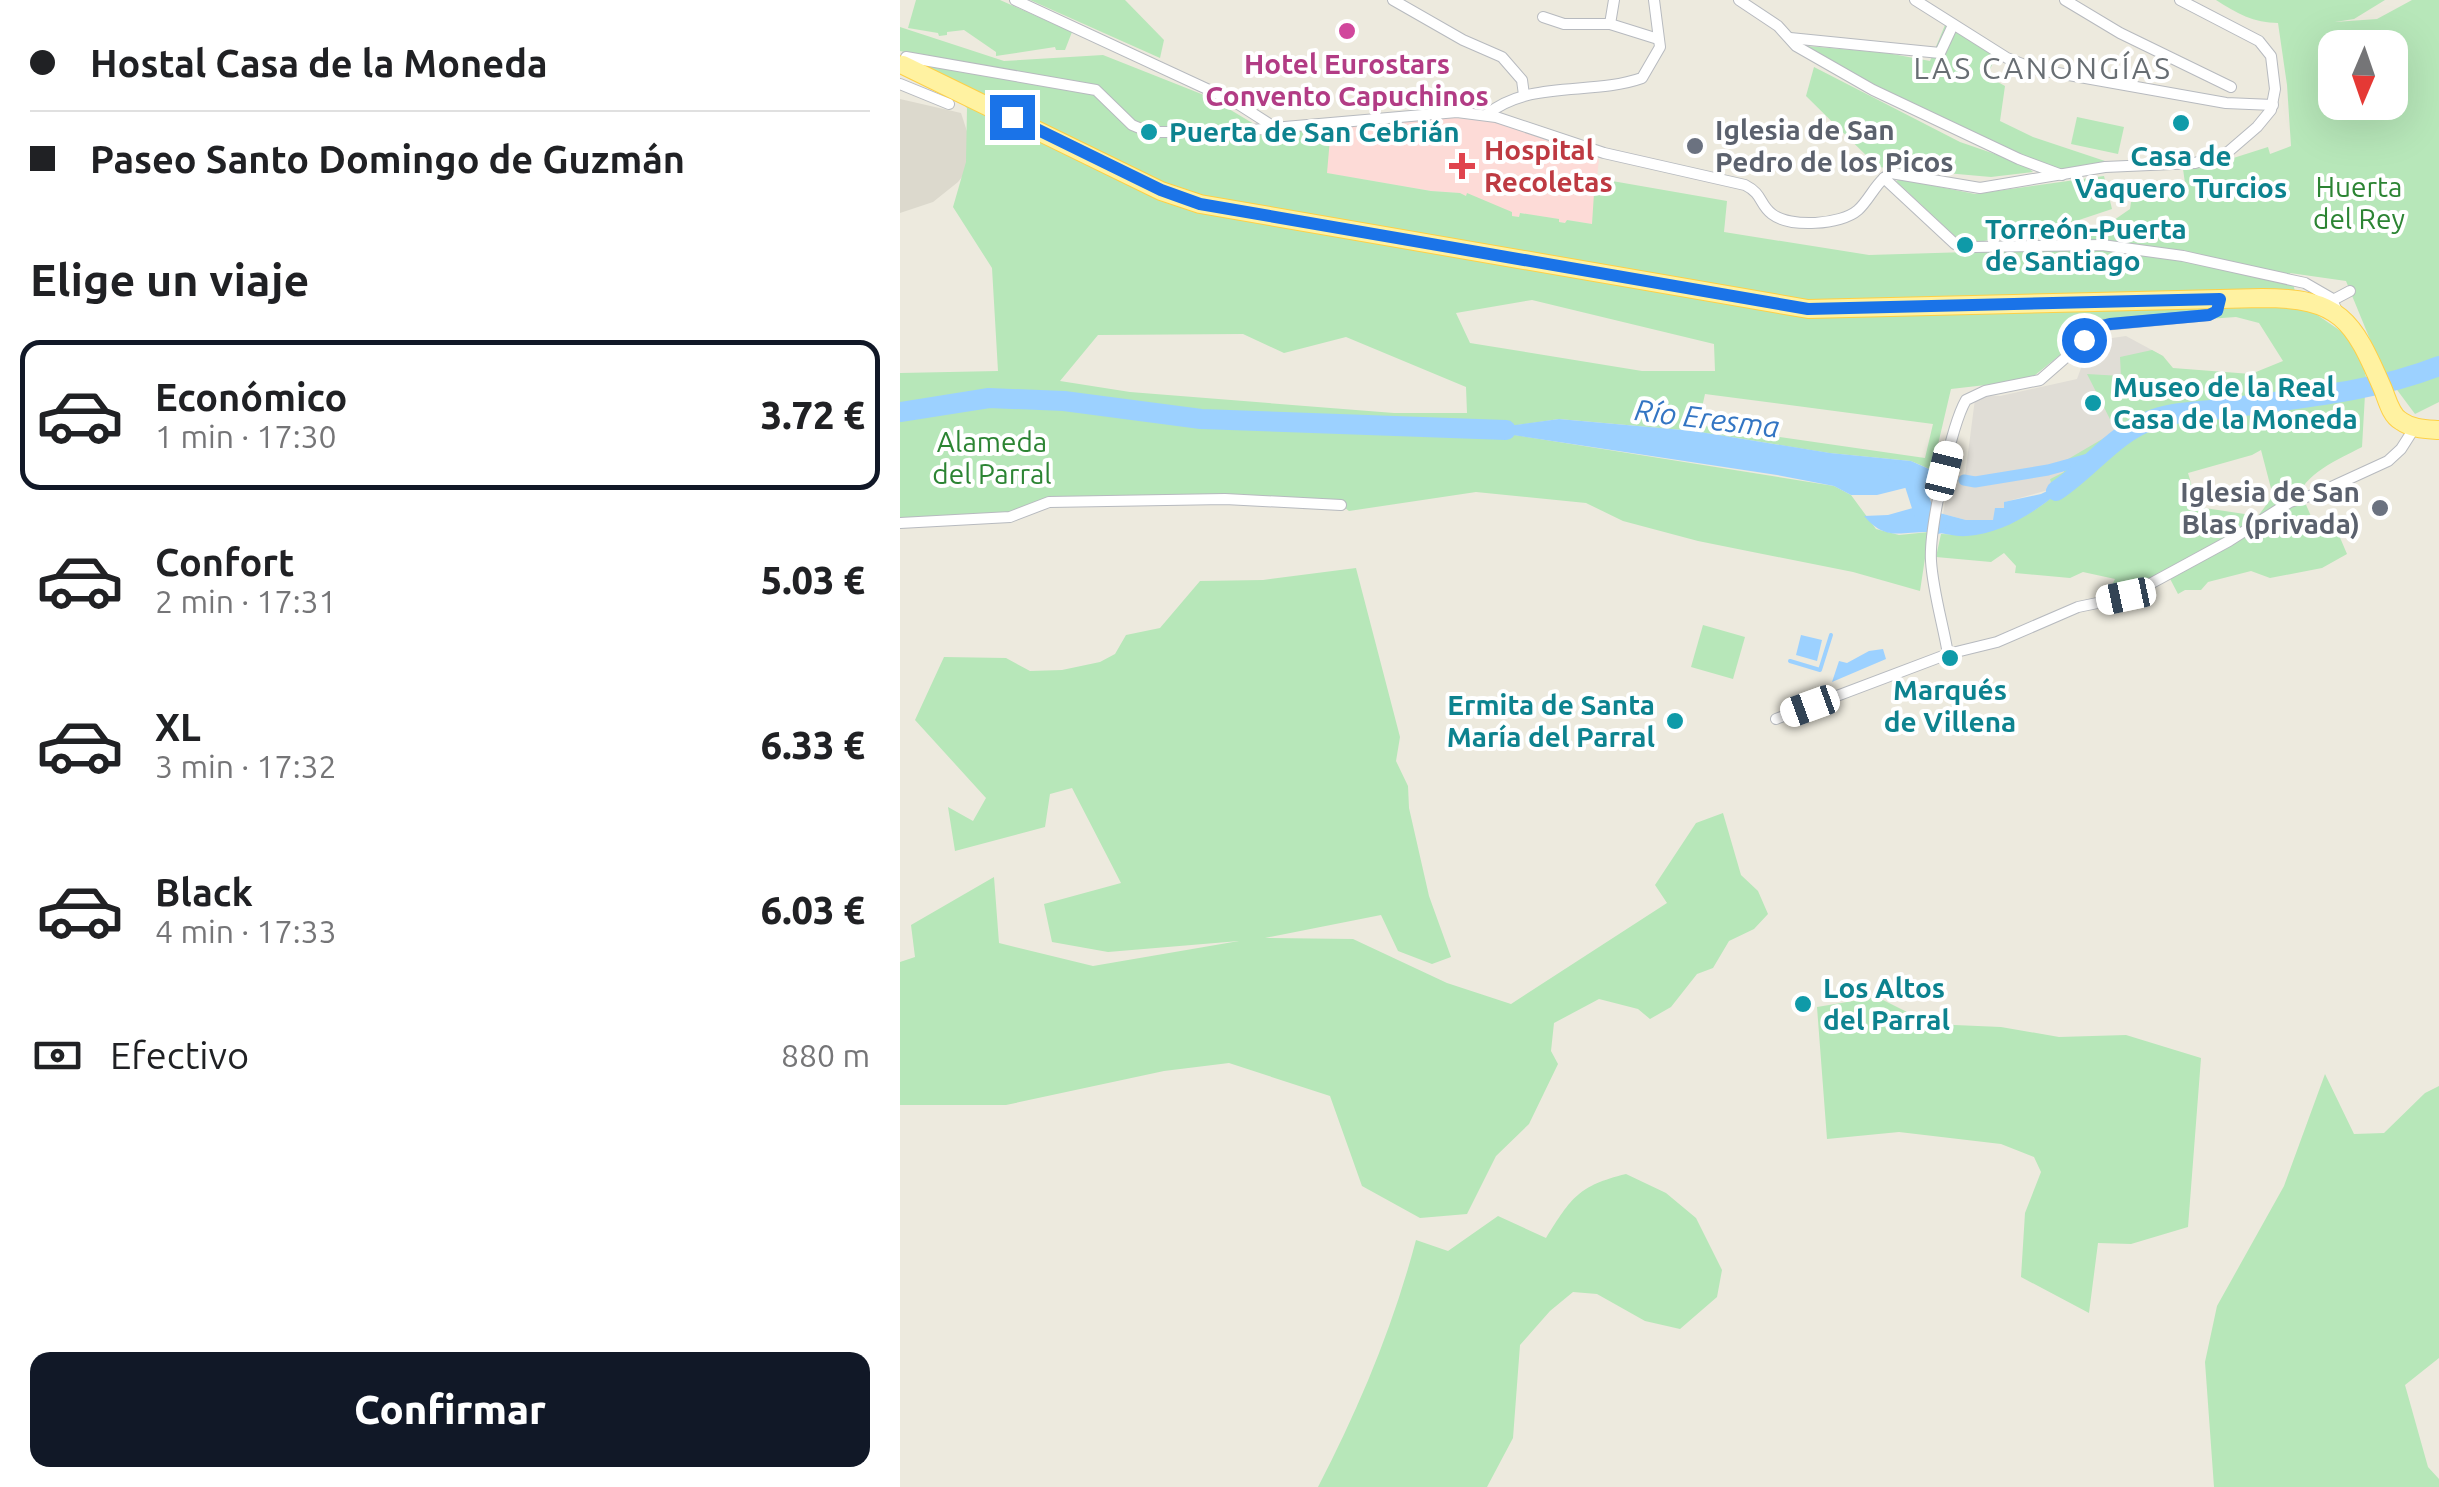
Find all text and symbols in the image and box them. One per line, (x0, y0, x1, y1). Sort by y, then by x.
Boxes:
marker: Hotel Eurostars Convento Capuchinos (1336, 20, 1358, 42)
north arrow (2318, 30, 2408, 120)
map controls (2318, 30, 2408, 120)
text: Hostal Casa de la Moneda (90, 42, 548, 84)
place label: Hotel Eurostars Convento Capuchinos (1205, 48, 1489, 111)
district label: LAS CANONGÍAS (1913, 50, 2173, 85)
route end (990, 95, 1035, 140)
marker: Casa de Vaquero Turcios (2170, 112, 2192, 134)
place label: Iglesia de San Pedro de los Picos (1715, 114, 1953, 177)
place label: Puerta de San Cebrián (1169, 116, 1460, 147)
marker: Puerta de San Cebrián (1138, 121, 1160, 143)
place label: Hospital Recoletas (1484, 134, 1613, 197)
marker: Iglesia de San Pedro de los Picos (1684, 135, 1706, 157)
text: Paseo Santo Domingo de Guzmán (90, 138, 685, 180)
place label: Casa de Vaquero Turcios (2075, 140, 2287, 203)
marker: Hospital Recoletas (1449, 153, 1475, 179)
park label: Huerta del Rey (2313, 171, 2405, 234)
place label: Torreón-Puerta de Santiago (1985, 213, 2187, 276)
marker: Torreón-Puerta de Santiago (1954, 234, 1976, 256)
text: Elige un viaje (30, 254, 310, 305)
route start (2062, 318, 2107, 363)
icon: car (35, 370, 125, 460)
place label: Museo de la Real Casa de la Moneda (2113, 371, 2358, 434)
text: Económico (155, 376, 347, 418)
water label: Río Eresma (1633, 392, 1781, 444)
marker: Museo de la Real Casa de la Moneda (2082, 392, 2104, 414)
text: 3.72 € (761, 394, 865, 436)
text: 1 min · 17:30 (155, 418, 337, 454)
park label: Alameda del Parral (932, 426, 1052, 489)
car (1922, 438, 1966, 504)
place label: Iglesia de San Blas (privada) (2180, 476, 2360, 540)
marker: Iglesia de San Blas (privada) (2369, 497, 2391, 519)
icon: car (35, 535, 125, 625)
text: Confort (155, 541, 294, 583)
text: 5.03 € (761, 559, 865, 601)
car (2094, 575, 2158, 617)
text: 2 min · 17:31 (155, 583, 337, 619)
marker: Marqués de Villena (1939, 647, 1961, 669)
place label: Marqués de Villena (1884, 674, 2016, 737)
car (1777, 682, 1843, 730)
place label: Ermita de Santa María del Parral (1447, 689, 1655, 752)
icon: car (35, 700, 125, 790)
text: XL (155, 706, 201, 748)
marker: Ermita de Santa María del Parral (1664, 710, 1686, 732)
text: 6.33 € (761, 724, 865, 766)
text: 3 min · 17:32 (155, 748, 337, 784)
icon: car (35, 865, 125, 955)
text: Black (155, 871, 253, 913)
text: 6.03 € (761, 889, 865, 931)
text: 4 min · 17:33 (155, 913, 337, 949)
place label: Los Altos del Parral (1823, 972, 1950, 1035)
marker: Los Altos del Parral (1792, 993, 1814, 1015)
icon: cash (30, 1028, 85, 1083)
text: Efectivo (110, 1034, 249, 1076)
text: 880 m (781, 1037, 870, 1073)
button: Confirmar (30, 1352, 870, 1467)

